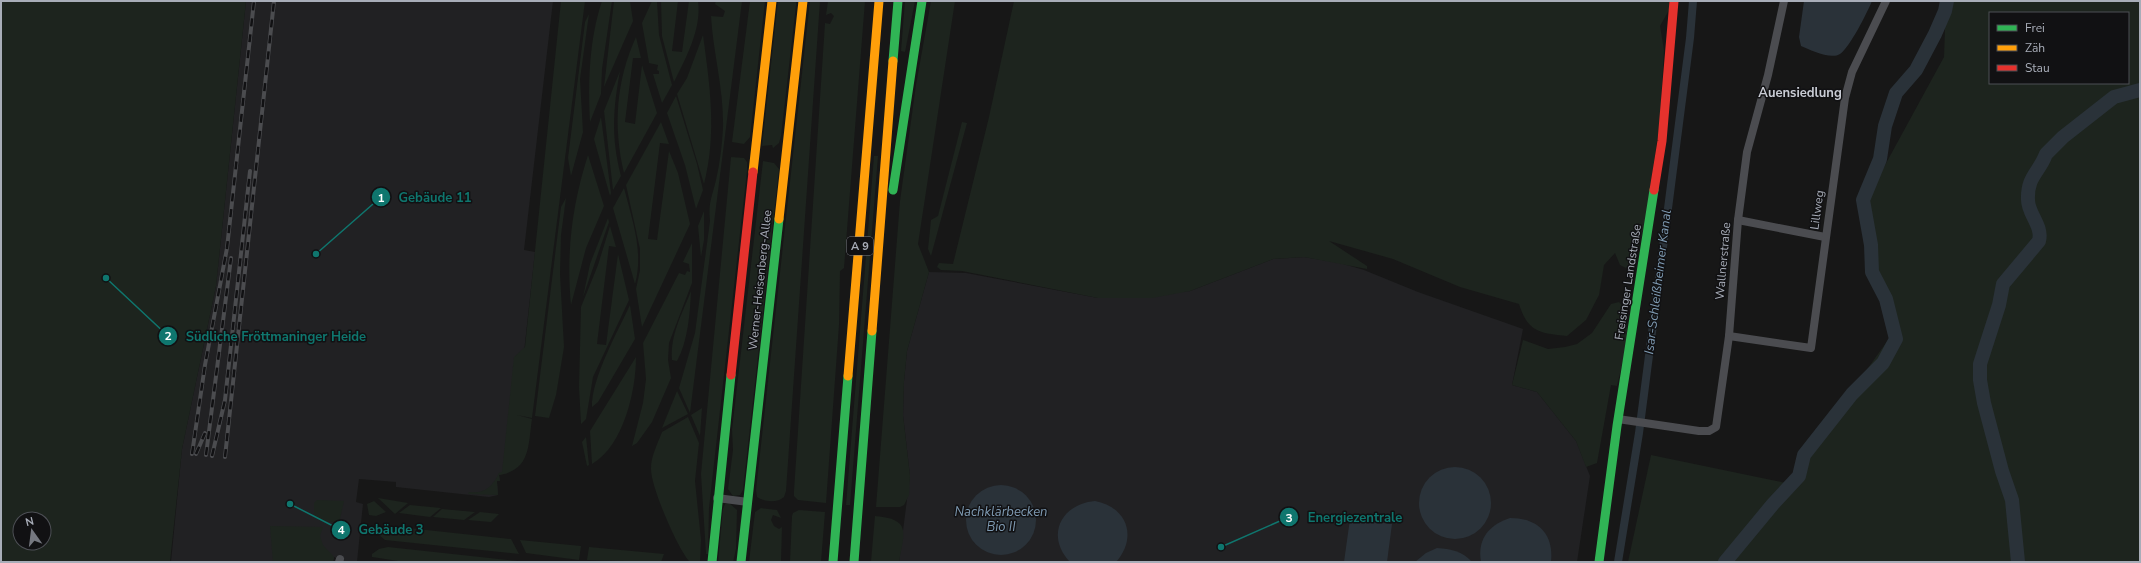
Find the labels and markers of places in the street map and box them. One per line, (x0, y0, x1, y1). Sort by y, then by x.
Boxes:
callout: Gebäude 11 (371, 185, 480, 210)
callout: Südliche Fröttmaninger Heide (158, 324, 374, 349)
callout: Energiezentrale (1279, 505, 1410, 530)
callout: Gebäude 3 (331, 517, 432, 542)

